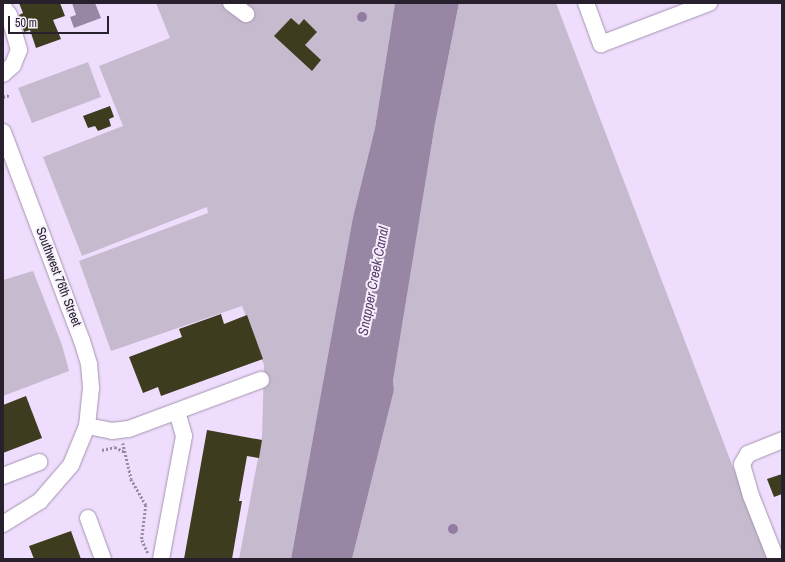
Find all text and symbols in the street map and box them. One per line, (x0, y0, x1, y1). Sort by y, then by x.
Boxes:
scale bar (10, 8, 111, 34)
text: 50 m (15, 15, 37, 31)
street label: Southwest 76th Street (32, 225, 84, 329)
water label: Snapper Creek Canal (354, 225, 392, 337)

